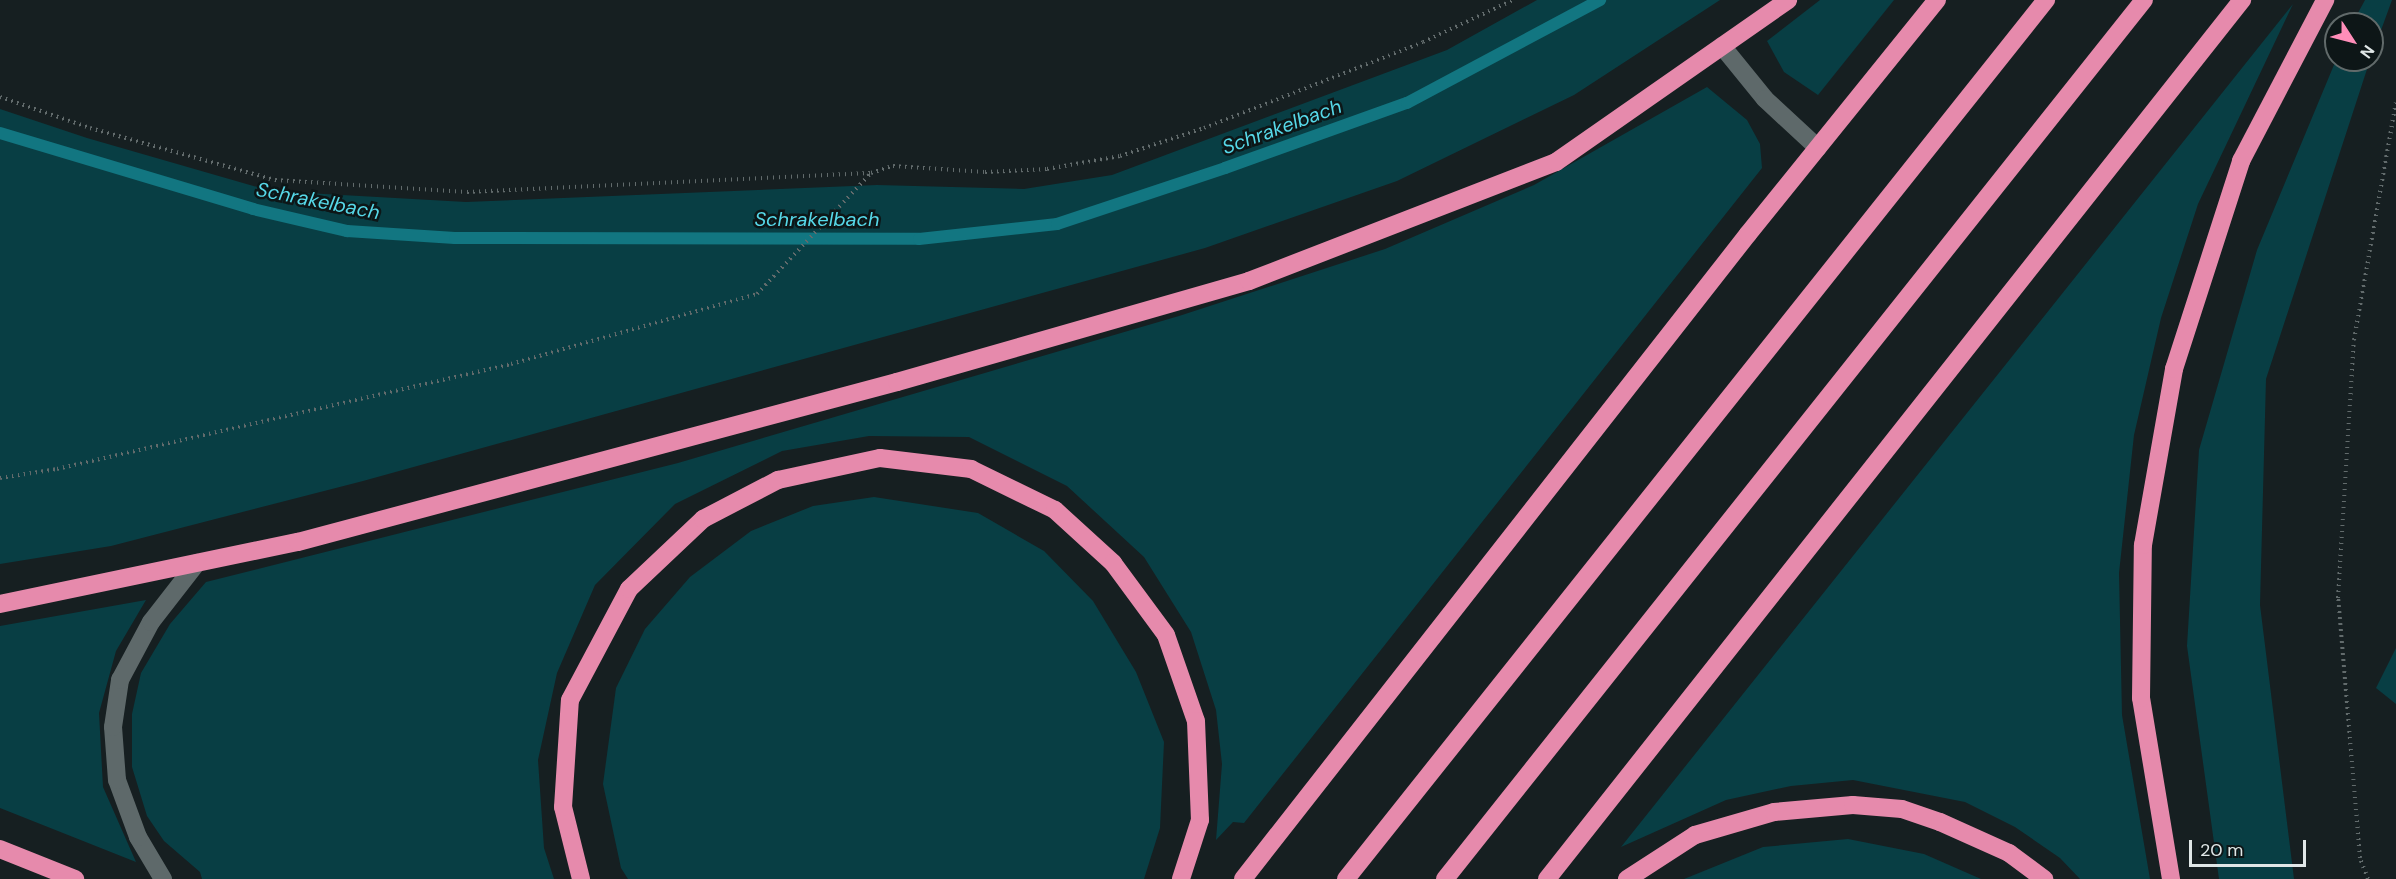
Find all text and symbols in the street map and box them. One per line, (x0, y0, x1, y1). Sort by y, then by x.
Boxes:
north arrow (2324, 12, 2384, 72)
text: N (2355, 41, 2379, 63)
water label: Schrakelbach (1219, 94, 1345, 160)
water label: Schrakelbach (254, 177, 382, 225)
water label: Schrakelbach (754, 207, 880, 231)
scale bar (2192, 828, 2309, 866)
text: 20 m (2200, 838, 2243, 862)

